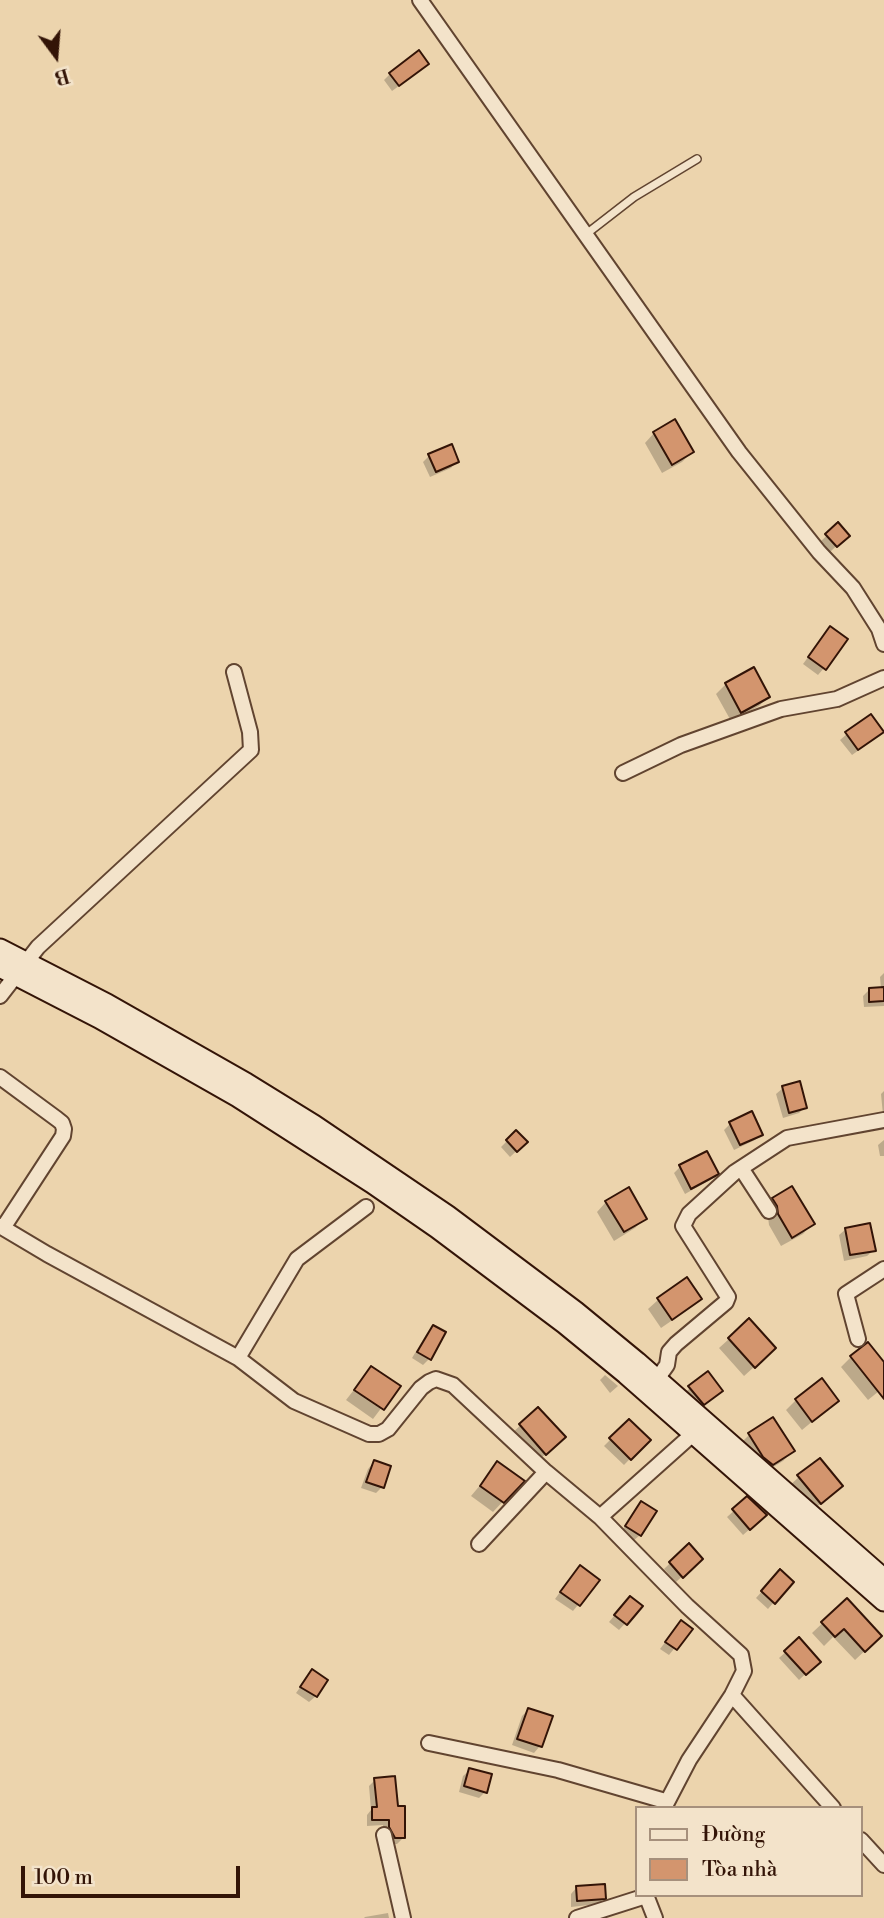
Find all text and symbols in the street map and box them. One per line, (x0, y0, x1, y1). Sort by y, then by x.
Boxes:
north arrow (21, 21, 91, 91)
text: B (52, 63, 72, 90)
legend (636, 1806, 863, 1897)
text: Đường (702, 1822, 765, 1848)
scale bar (24, 1852, 243, 1896)
text: Tòa nhà (702, 1857, 777, 1883)
text: 100 m (34, 1865, 93, 1891)

